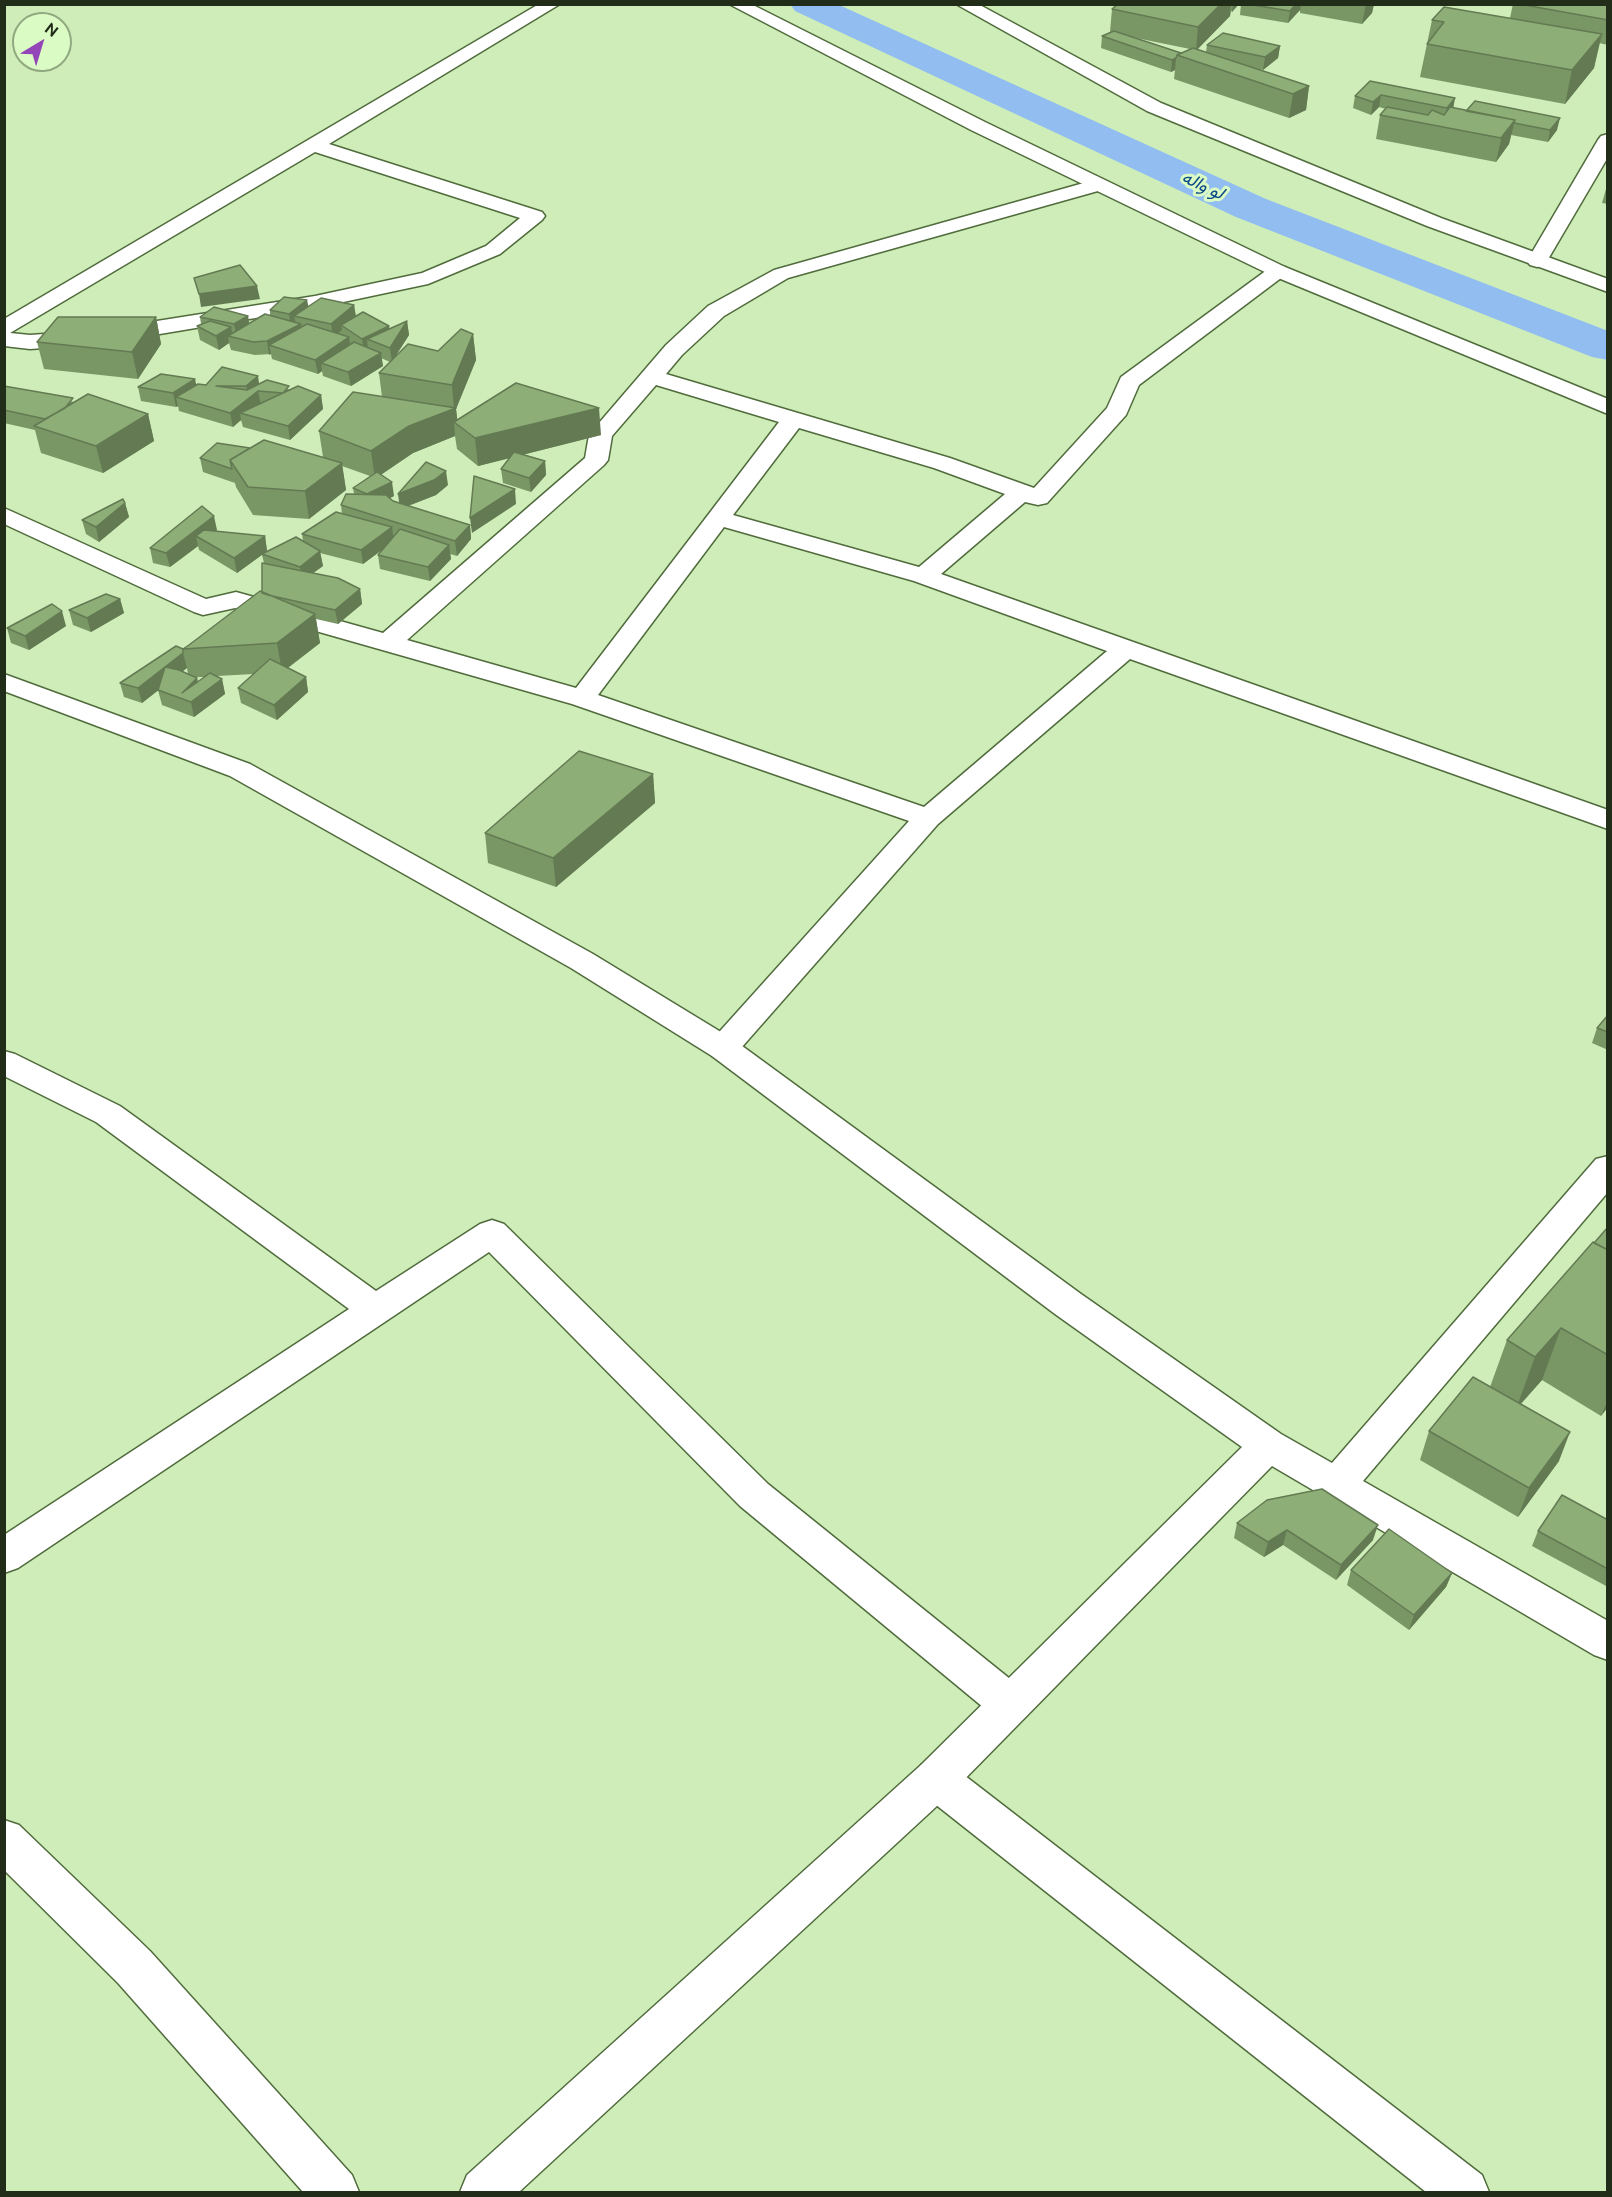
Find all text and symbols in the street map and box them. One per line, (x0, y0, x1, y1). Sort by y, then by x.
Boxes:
north arrow (12, 12, 72, 72)
text: N (42, 19, 62, 40)
water label: لو واله (1178, 166, 1228, 204)

